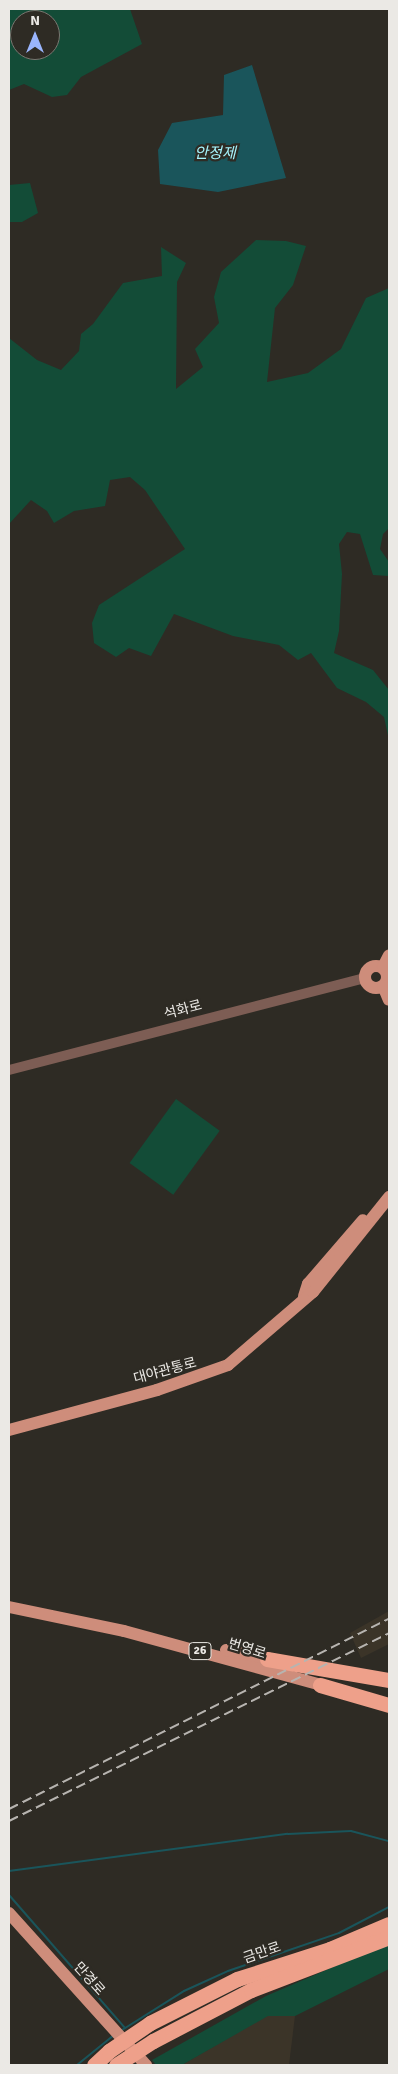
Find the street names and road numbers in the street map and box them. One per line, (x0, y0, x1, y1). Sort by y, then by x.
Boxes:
street label: 석화로 (162, 997, 204, 1023)
street label: 대야관통로 (132, 1355, 198, 1387)
street label: 번영로 (226, 1635, 268, 1663)
road number: 26 (188, 1642, 212, 1660)
street label: 금만로 (241, 1939, 283, 1967)
street label: 만경로 (70, 1959, 108, 1999)

